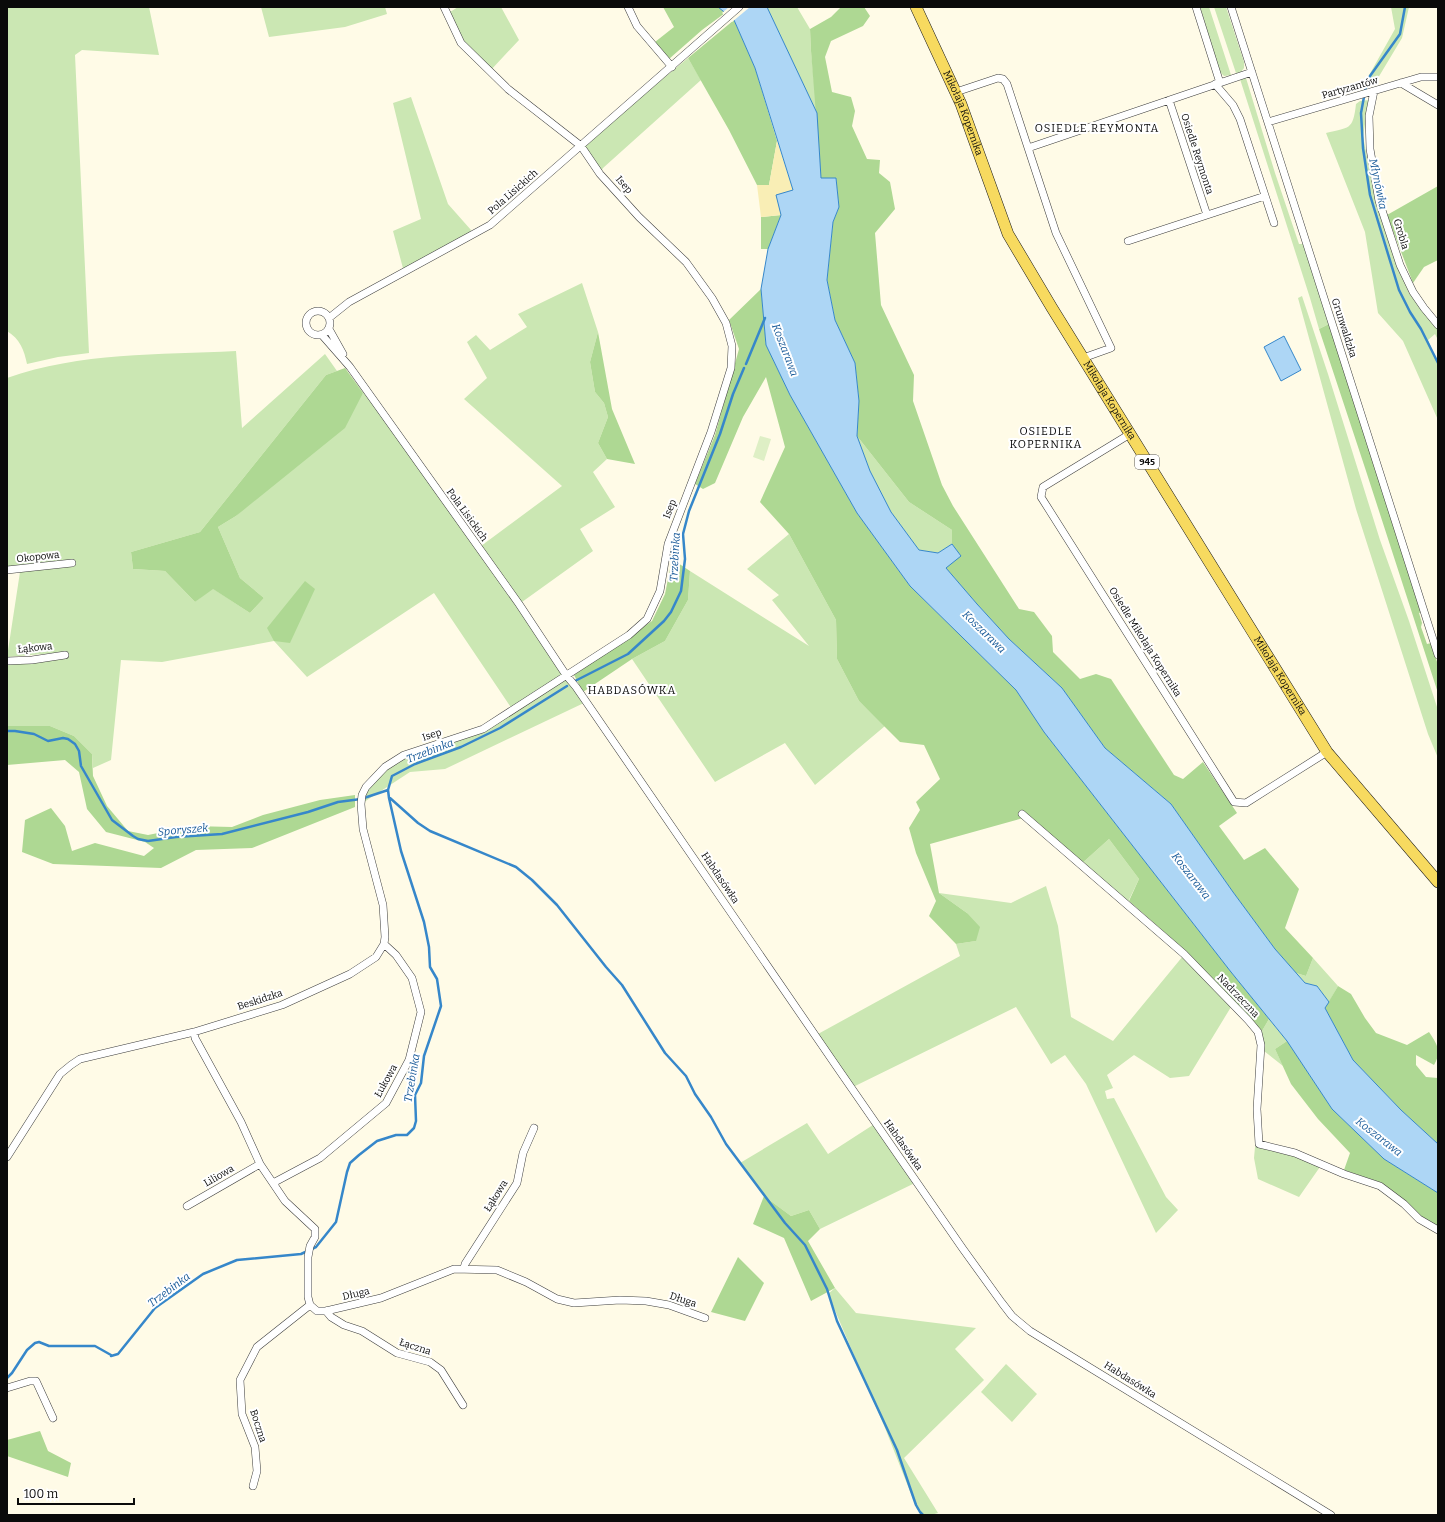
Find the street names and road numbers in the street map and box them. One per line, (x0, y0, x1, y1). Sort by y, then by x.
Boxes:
street label: Mikołaja Kopernika (940, 69, 985, 158)
street label: Partyzantów (1320, 74, 1380, 102)
street label: Osiedle Reymonta (1178, 112, 1216, 196)
street label: Pola Lisickich (485, 166, 541, 217)
street label: Isep (613, 174, 635, 196)
street label: Grobla (1391, 217, 1411, 251)
street label: Grunwaldzka (1329, 297, 1359, 360)
street label: Mikołaja Kopernika (1080, 359, 1138, 442)
road number: 945 (1135, 455, 1159, 469)
street label: Pola Lisickich (444, 486, 491, 544)
street label: Isep (661, 498, 679, 520)
street label: Okopowa (16, 549, 61, 565)
street label: Osiedle Mikołaja Kopernika (1106, 585, 1184, 700)
street label: Mikołaja Kopernika (1251, 634, 1309, 718)
street label: Łąkowa (17, 640, 54, 656)
street label: Isep (421, 726, 443, 744)
street label: Habdasówka (698, 850, 742, 906)
street label: Nadrzeczna (1214, 972, 1262, 1021)
street label: Beskidzka (236, 987, 285, 1013)
street label: Łukowa (372, 1062, 400, 1100)
street label: Habdasówka (881, 1117, 925, 1173)
street label: Liliowa (202, 1162, 237, 1189)
street label: Łąkowa (482, 1177, 511, 1214)
street label: Długa (341, 1285, 371, 1303)
street label: Długa (668, 1290, 699, 1310)
street label: Łączna (398, 1336, 433, 1358)
street label: Habdasówka (1102, 1359, 1159, 1401)
street label: Boczna (247, 1408, 269, 1444)

